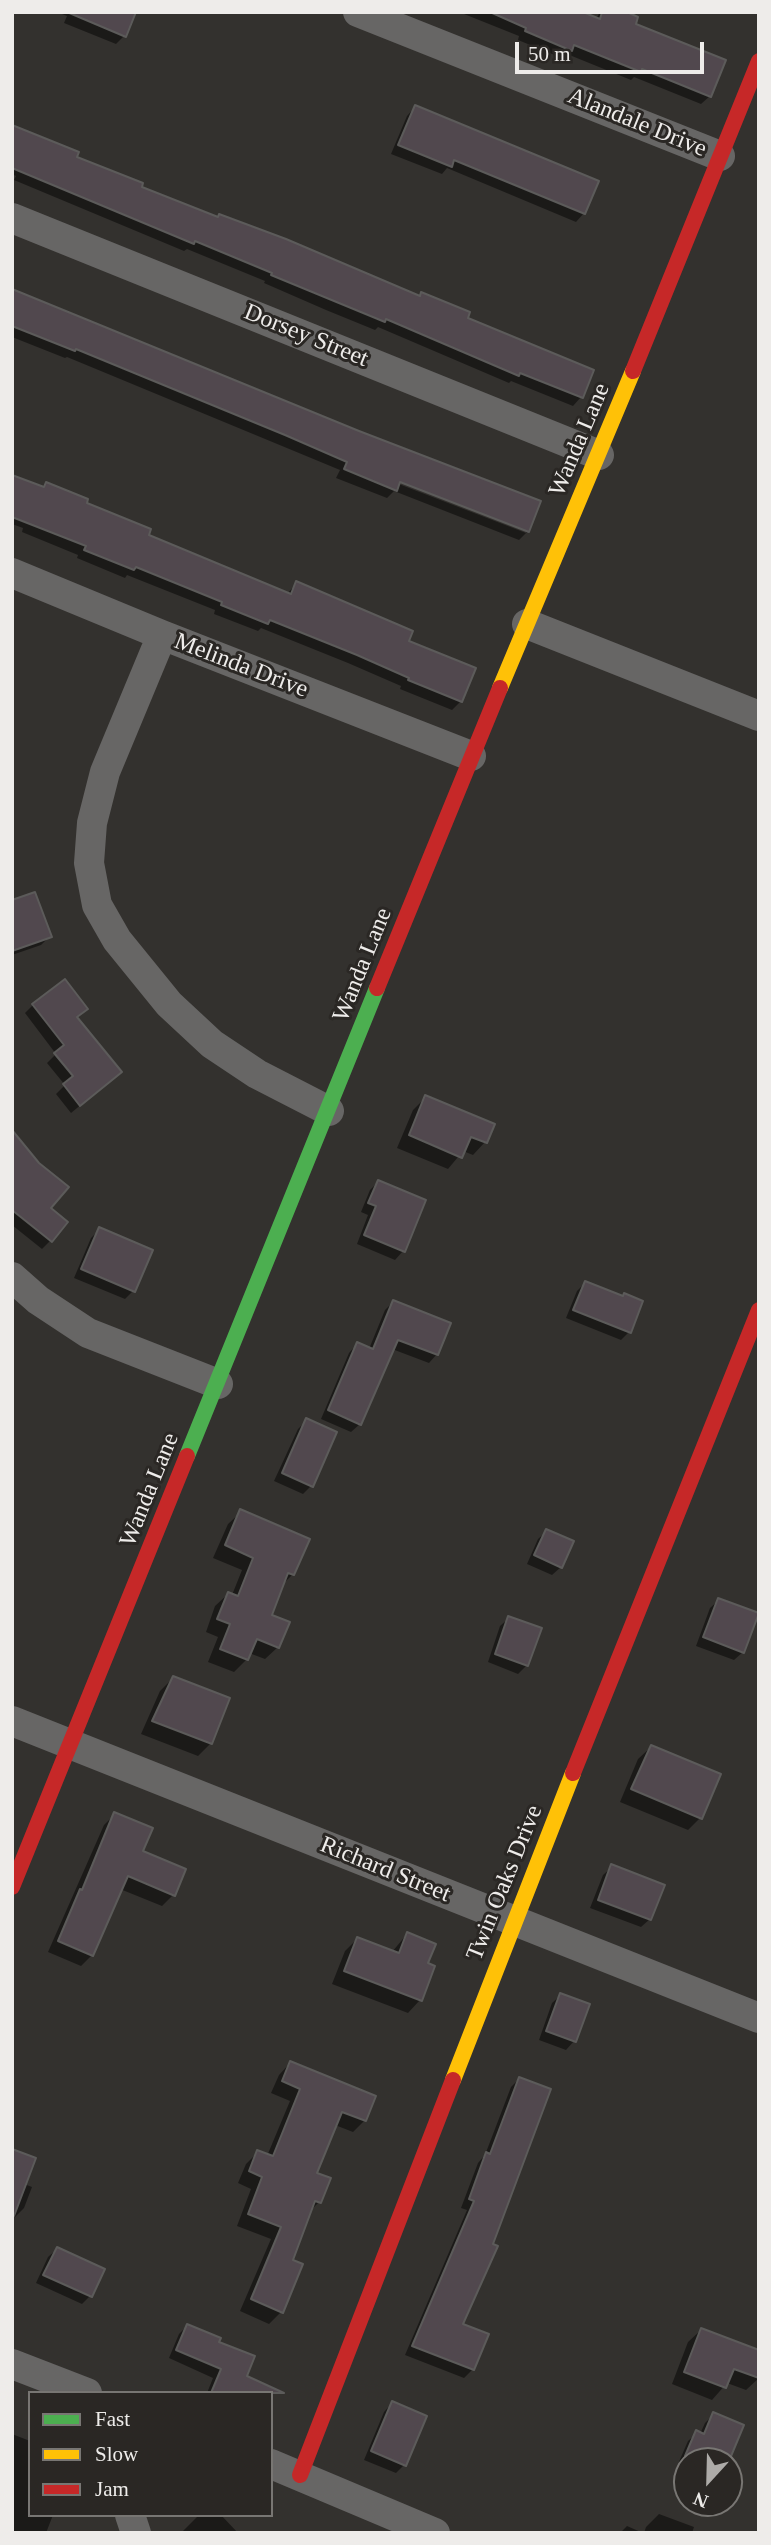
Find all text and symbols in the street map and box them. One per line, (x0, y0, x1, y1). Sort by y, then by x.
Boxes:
scale bar (519, 28, 708, 72)
text: 50 m (528, 42, 571, 66)
street label: Alandale Drive (563, 82, 711, 164)
street label: Dorsey Street (240, 298, 372, 374)
street label: Wanda Lane (543, 379, 617, 501)
street label: Melinda Drive (170, 627, 312, 705)
street label: Wanda Lane (327, 904, 399, 1026)
street label: Wanda Lane (114, 1429, 186, 1551)
street label: Twin Oaks Drive (461, 1801, 549, 1965)
street label: Richard Street (316, 1831, 454, 1909)
legend (28, 2391, 273, 2517)
text: Fast (95, 2407, 130, 2431)
text: Slow (95, 2442, 138, 2466)
north arrow (673, 2447, 743, 2517)
text: Jam (95, 2477, 129, 2501)
text: N (690, 2488, 711, 2512)

